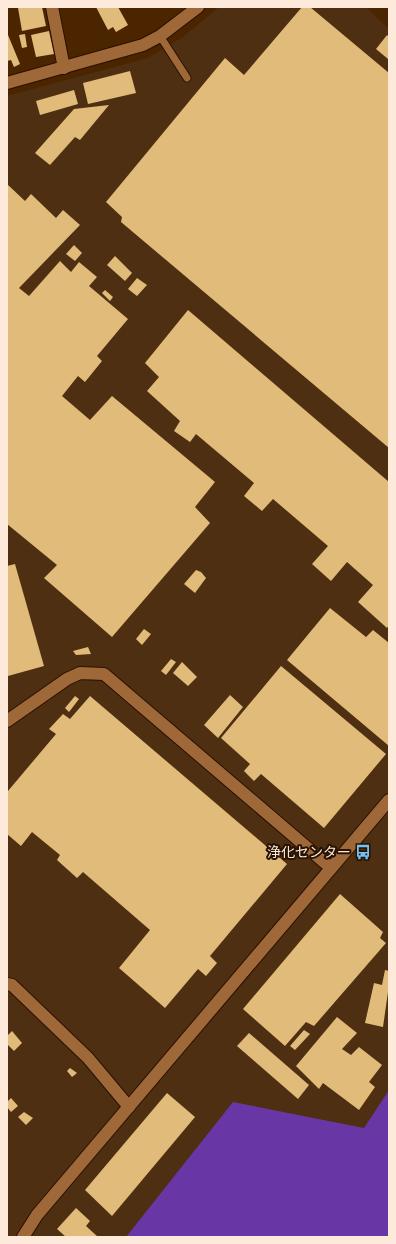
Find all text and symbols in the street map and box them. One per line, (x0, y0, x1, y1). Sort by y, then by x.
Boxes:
bus stop icon: 浄化センター (354, 843, 372, 861)
place label: 浄化センター (267, 844, 351, 861)

